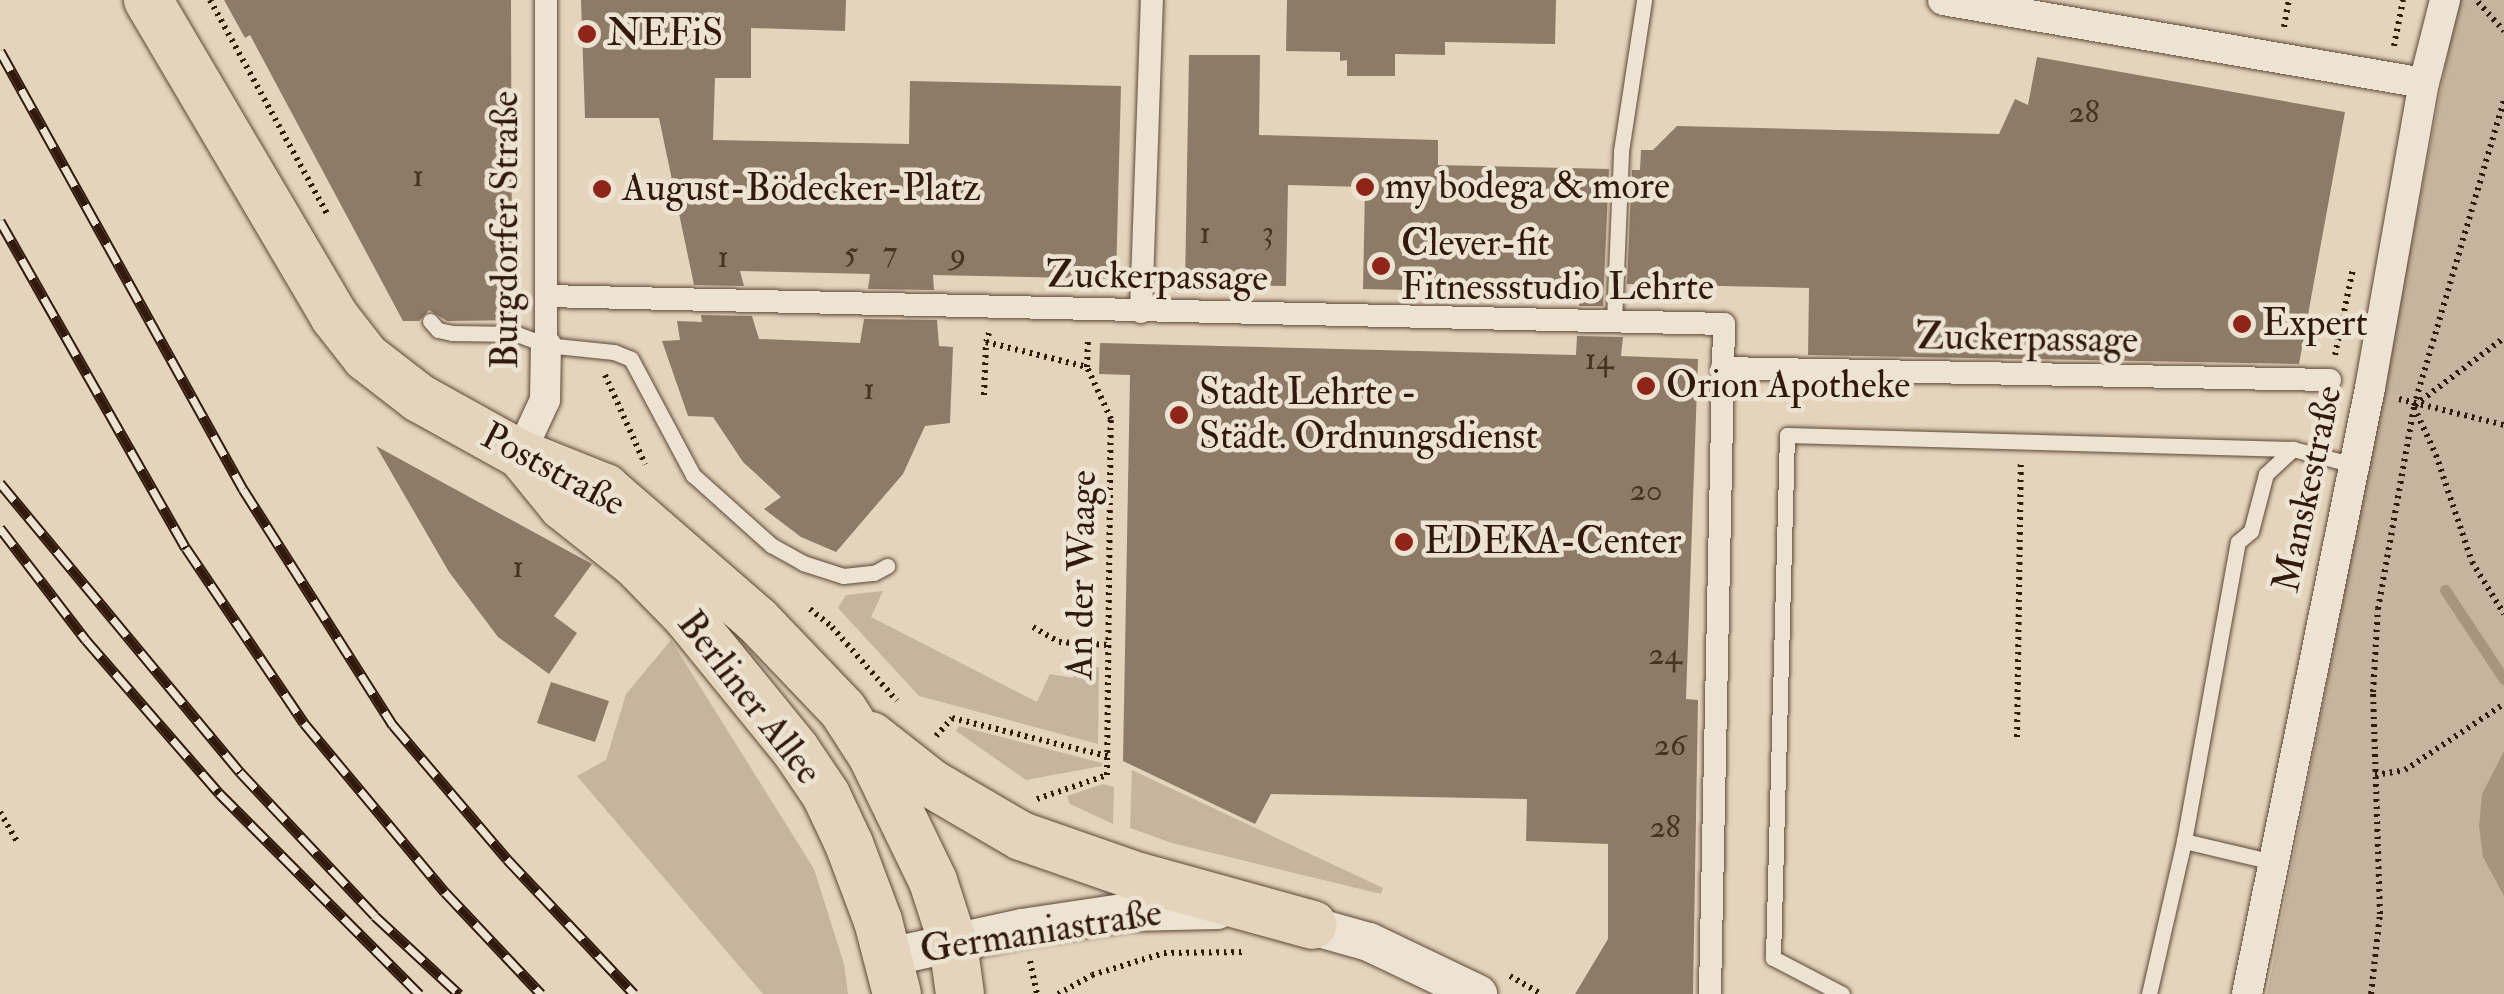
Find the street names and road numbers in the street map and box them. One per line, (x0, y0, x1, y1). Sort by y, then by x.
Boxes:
street label: Burgdorfer Straße (483, 91, 529, 369)
street label: Zuckerpassage (1046, 252, 1268, 302)
street label: Zuckerpassage (1916, 314, 2138, 364)
street label: Manskestraße (2264, 382, 2352, 596)
street label: Poststraße (473, 413, 633, 527)
street label: An der Waage (1057, 470, 1107, 680)
street label: Berliner Allee (667, 602, 831, 794)
street label: Germaniastraße (917, 890, 1165, 974)

